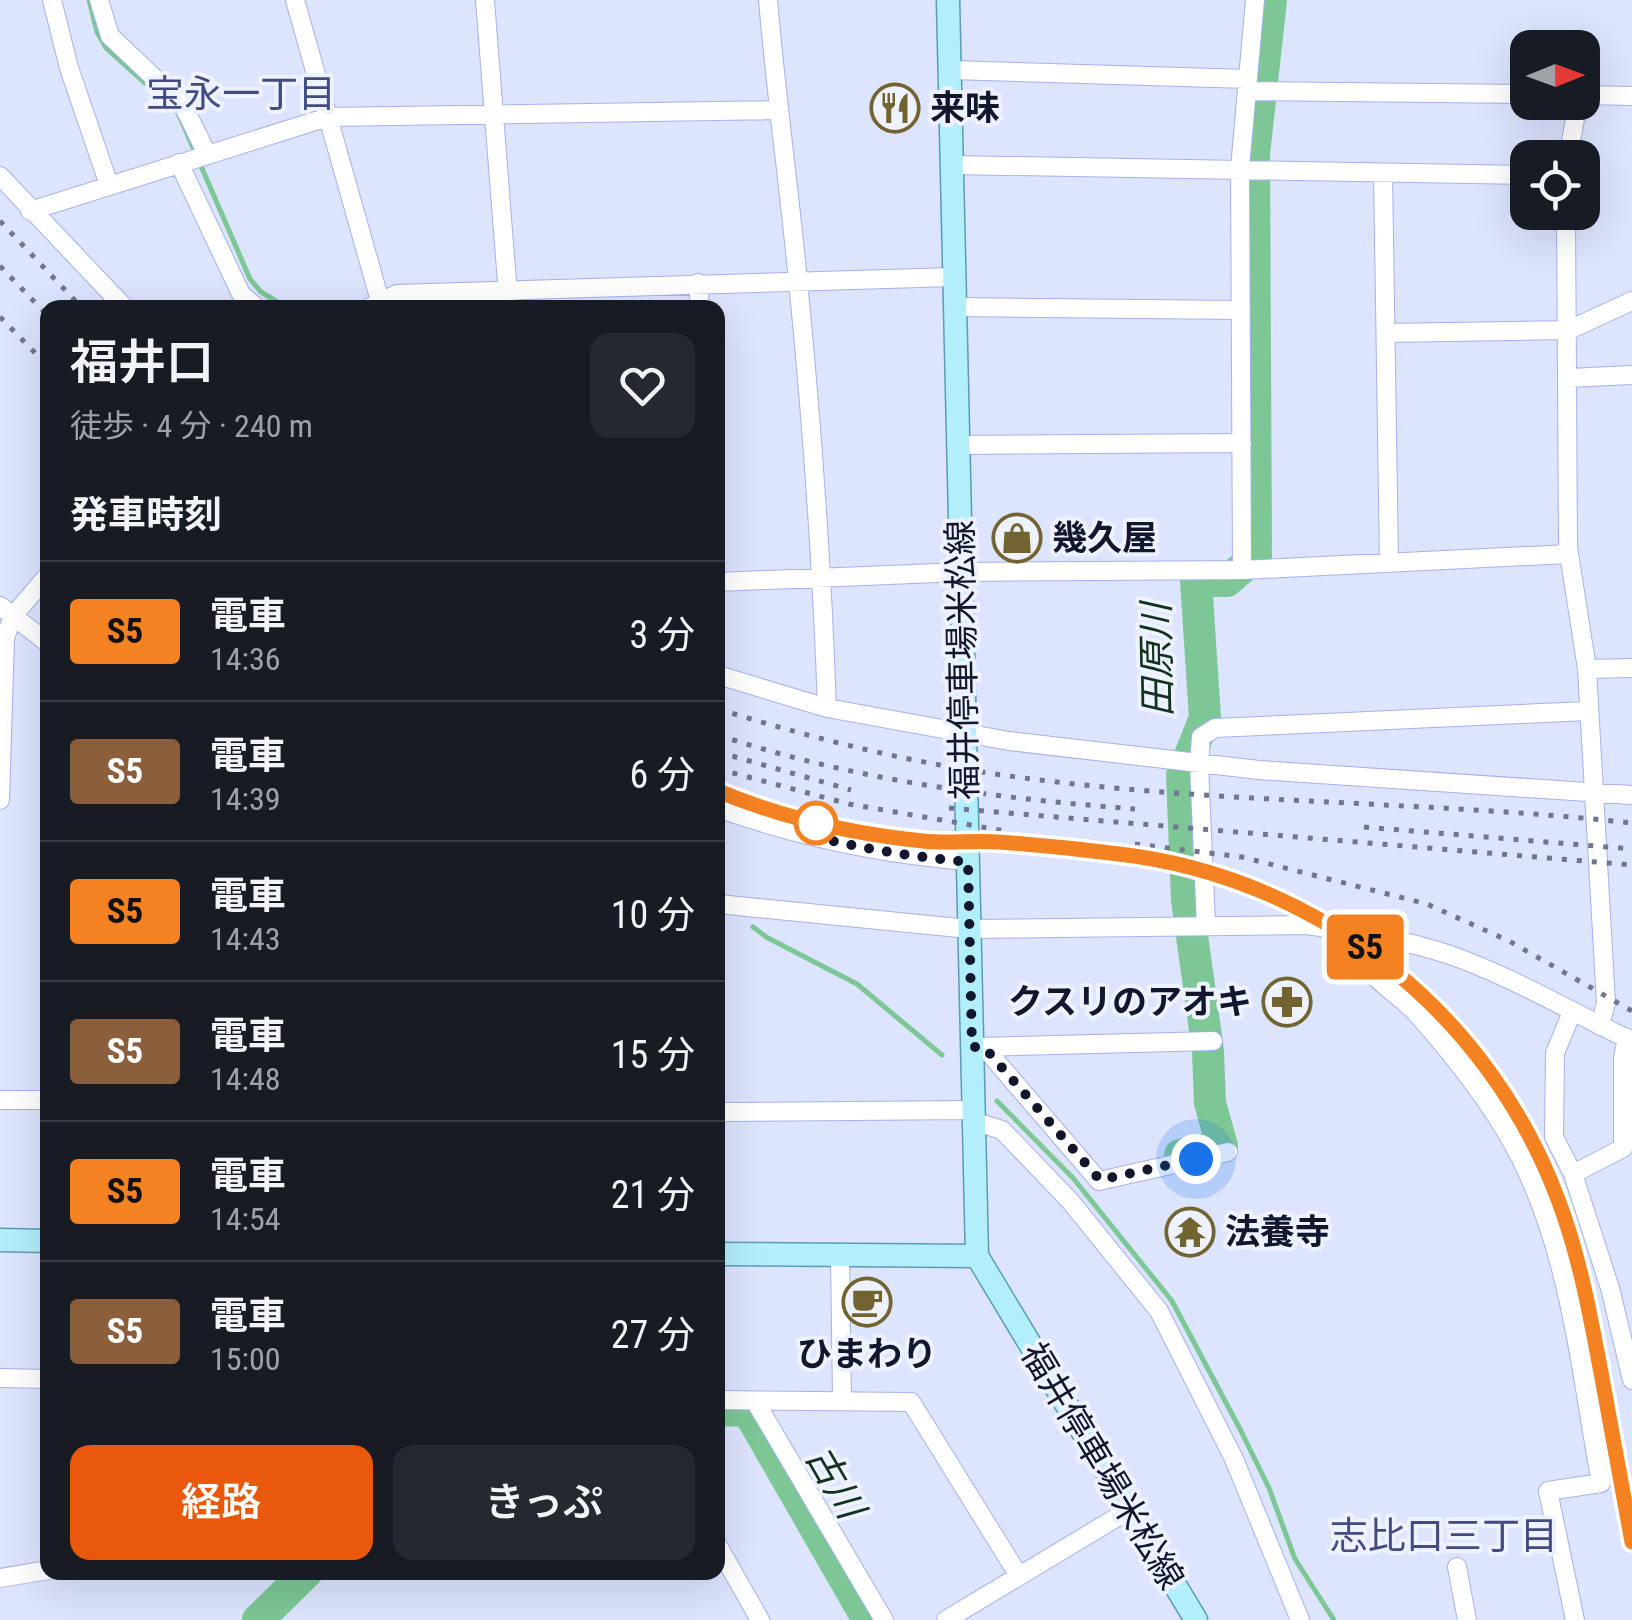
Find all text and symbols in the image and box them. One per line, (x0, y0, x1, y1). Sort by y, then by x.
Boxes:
north arrow (1510, 30, 1600, 120)
map controls (1510, 30, 1600, 230)
district label: 宝永一丁目 (146, 72, 336, 116)
restaurant icon: 来味 (869, 82, 921, 134)
place label: 来味 (930, 88, 1000, 129)
button: locate (1510, 140, 1600, 230)
button: heart (590, 333, 695, 438)
text: 福井口 (70, 334, 214, 391)
text: 徒歩 · 4 分 · 240 m (70, 407, 313, 445)
text: 発車時刻 (70, 493, 222, 537)
shop icon: 幾久屋 (991, 512, 1043, 564)
place label: 幾久屋 (1052, 518, 1157, 559)
street label: 福井停車場米松線 (940, 520, 986, 800)
text: 電車 (210, 594, 286, 638)
water label: 田原川 (1134, 599, 1180, 717)
text: S5 (107, 611, 143, 652)
text: 3 分 (630, 613, 695, 657)
text: 14:36 (210, 640, 281, 678)
text: 電車 (210, 734, 286, 778)
text: S5 (107, 751, 143, 792)
text: 6 分 (630, 753, 695, 797)
text: 14:39 (210, 780, 281, 818)
unlabelled marker (795, 802, 837, 844)
text: 電車 (210, 874, 286, 918)
text: S5 (107, 891, 143, 932)
text: 10 分 (611, 893, 695, 937)
line badge: S5 (1320, 914, 1410, 980)
text: 14:43 (210, 920, 281, 958)
text: S5 (1347, 927, 1383, 968)
pharmacy icon: クスリのアオキ (1261, 976, 1313, 1028)
place label: クスリのアオキ (1008, 982, 1252, 1023)
text: 電車 (210, 1014, 286, 1058)
text: S5 (107, 1031, 143, 1072)
text: 15 分 (611, 1033, 695, 1077)
text: 14:48 (210, 1060, 281, 1098)
your location (1171, 1134, 1221, 1184)
text: 電車 (210, 1154, 286, 1198)
text: S5 (107, 1171, 143, 1212)
text: 21 分 (611, 1173, 695, 1217)
text: 14:54 (210, 1200, 281, 1238)
temple icon: 法養寺 (1164, 1206, 1216, 1258)
place label: 法養寺 (1225, 1212, 1330, 1253)
cafe icon: ひまわり (841, 1276, 893, 1328)
text: 電車 (210, 1294, 286, 1338)
text: S5 (107, 1311, 143, 1352)
text: 27 分 (611, 1313, 695, 1357)
place label: ひまわり (797, 1334, 937, 1375)
street label: 福井停車場米松線 (1012, 1335, 1192, 1597)
text: 15:00 (210, 1340, 281, 1378)
water label: 古川 (797, 1438, 875, 1529)
button: 経路 (70, 1445, 373, 1560)
button: きっぷ (393, 1445, 695, 1560)
district label: 志比口三丁目 (1330, 1514, 1558, 1558)

